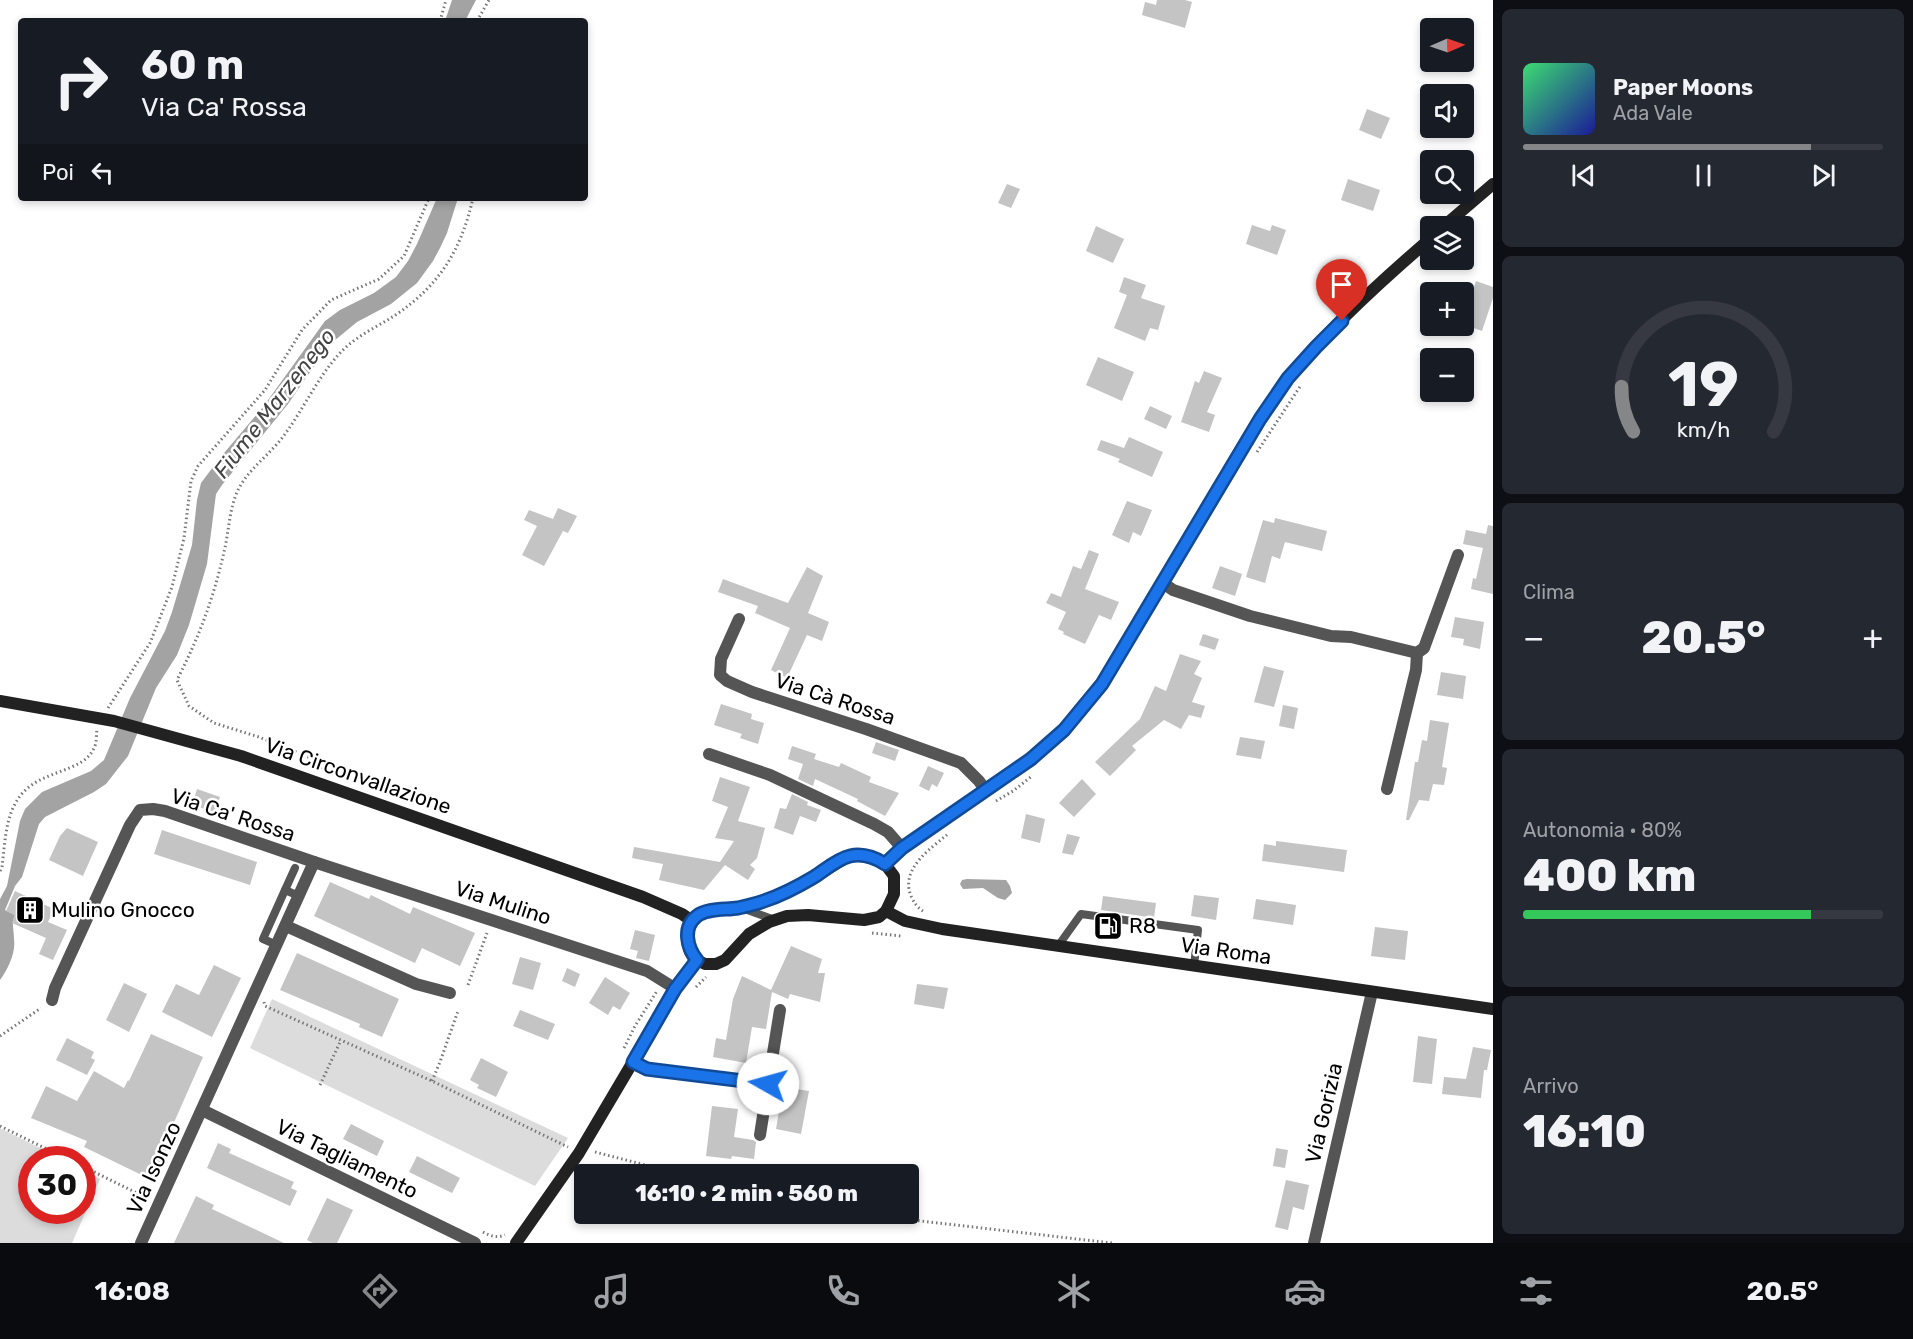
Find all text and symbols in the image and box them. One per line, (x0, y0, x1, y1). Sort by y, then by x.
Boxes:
north arrow (1420, 18, 1474, 72)
map controls (1420, 18, 1474, 402)
text: 60 m (141, 40, 244, 90)
icon: right (42, 42, 120, 120)
text: Paper Moons (1613, 74, 1753, 101)
button: sound (1420, 84, 1474, 138)
text: Via Ca' Rossa (141, 91, 307, 123)
text: Ada Vale (1613, 101, 1693, 125)
button: search (1420, 150, 1474, 204)
icon: left (86, 156, 119, 189)
text: Poi (42, 159, 74, 186)
icon: previous (1567, 159, 1600, 192)
icon: pause (1687, 159, 1720, 192)
icon: next (1807, 159, 1840, 192)
button: layers (1420, 216, 1474, 270)
pin (1316, 259, 1367, 321)
icon: arrive (1325, 268, 1358, 301)
button: + (1420, 282, 1474, 336)
water label: Fiume Marzenego (208, 323, 341, 483)
button: − (1420, 348, 1474, 402)
text: 19 (1667, 348, 1739, 422)
text: km/h (1676, 417, 1730, 442)
text: Clima (1523, 580, 1575, 604)
text: 20.5° (1641, 611, 1766, 664)
text: − (1523, 618, 1544, 657)
text: + (1862, 618, 1883, 657)
street label: Via Cà Rossa (772, 667, 898, 730)
street label: Via Circonvallazione (262, 732, 455, 819)
street label: Via Ca' Rossa (168, 783, 298, 846)
text: Autonomia · 80% (1523, 818, 1682, 842)
text: 400 km (1523, 849, 1696, 902)
street label: Via Mulino (452, 875, 554, 930)
building icon: Mulino Gnocco (14, 894, 46, 926)
place label: Mulino Gnocco (51, 897, 195, 922)
fuel station icon: R8 (1092, 910, 1124, 942)
place label: R8 (1129, 913, 1156, 938)
street label: Via Roma (1179, 932, 1273, 969)
position arrow (736, 1052, 800, 1116)
street label: Via Gorizia (1300, 1060, 1347, 1166)
text: Arrivo (1523, 1074, 1579, 1098)
text: 16:10 (1523, 1105, 1646, 1158)
street label: Via Tagliamento (272, 1113, 422, 1204)
street label: Via Isonzo (121, 1117, 186, 1218)
speed limit sign: 30 (18, 1146, 96, 1224)
text: 16:10 · 2 min · 560 m (635, 1180, 858, 1207)
icon: directions (359, 1270, 401, 1312)
icon: music (591, 1270, 633, 1312)
icon: phone (822, 1270, 864, 1312)
icon: climate (1053, 1270, 1095, 1312)
icon: car (1284, 1270, 1326, 1312)
icon: filters (1515, 1270, 1557, 1312)
text: 16:08 (95, 1275, 170, 1307)
text: 20.5° (1746, 1275, 1818, 1307)

